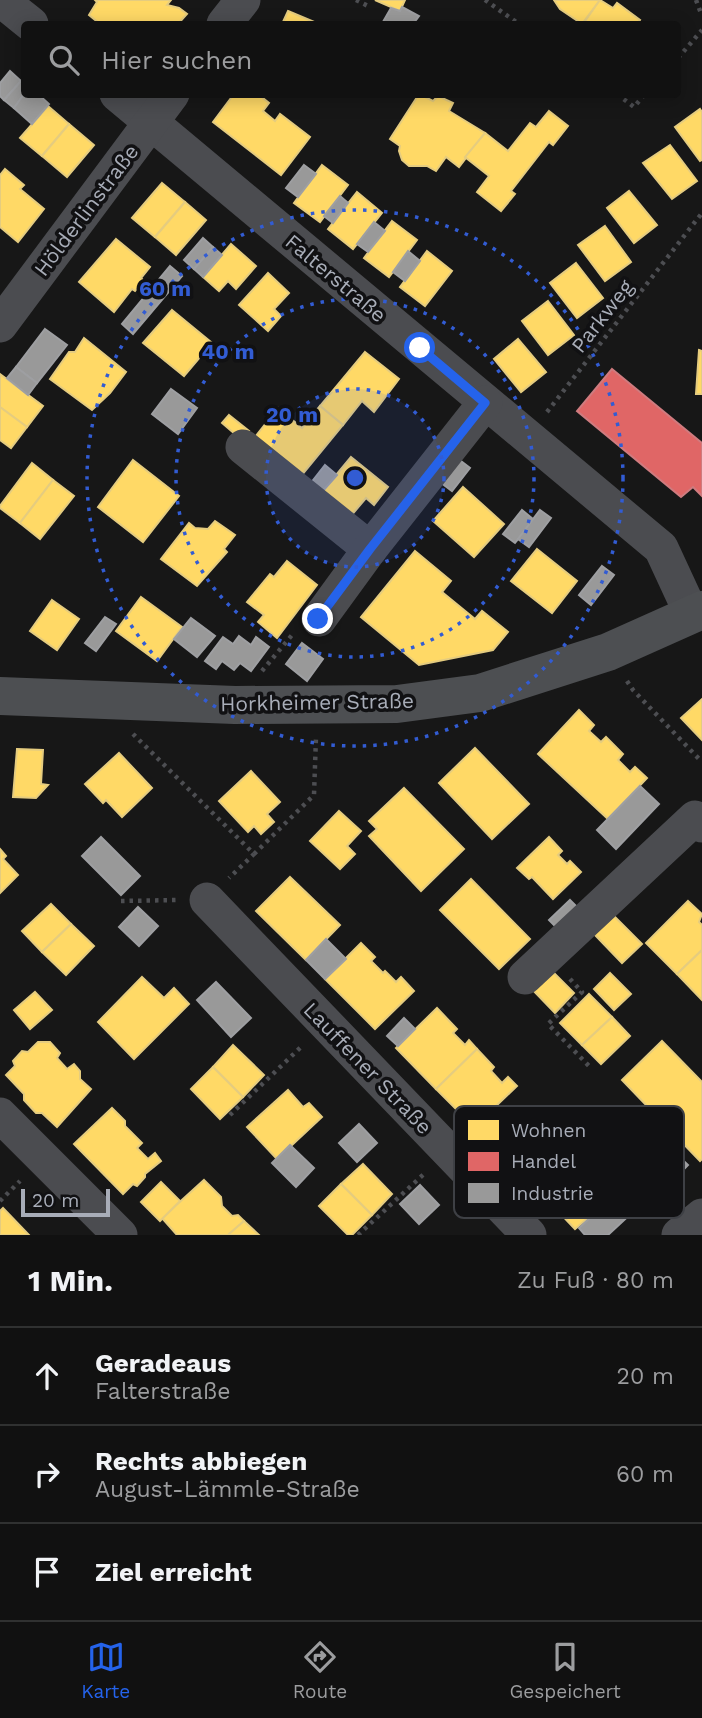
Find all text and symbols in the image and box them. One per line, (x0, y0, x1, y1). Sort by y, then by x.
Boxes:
search box (21, 21, 681, 98)
icon: search (45, 41, 83, 79)
text: Hier suchen (101, 45, 252, 75)
street label: Hölderlinstraße (28, 139, 144, 281)
street label: Falterstraße (281, 229, 391, 327)
street label: Parkweg (566, 274, 639, 357)
text: 60 m (139, 276, 191, 301)
route start (404, 332, 435, 363)
text: 40 m (202, 339, 254, 364)
text: 20 m (266, 402, 318, 427)
centre of rings (343, 466, 367, 490)
route end (302, 603, 333, 634)
street label: Horkheimer Straße (220, 688, 414, 716)
street label: Lauffener Straße (299, 997, 437, 1139)
legend (454, 1106, 684, 1218)
text: Wohnen (511, 1119, 586, 1142)
text: Handel (511, 1150, 576, 1173)
text: Industrie (511, 1182, 594, 1205)
scale bar (21, 1186, 110, 1218)
text: 20 m (32, 1189, 79, 1212)
text: 1 Min. (28, 1263, 113, 1298)
text: Zu Fuß · 80 m (517, 1267, 674, 1294)
text: Geradeaus (95, 1348, 231, 1378)
icon: ahead (28, 1357, 66, 1395)
text: 20 m (617, 1363, 674, 1390)
text: Falterstraße (95, 1378, 231, 1405)
text: Rechts abbiegen (95, 1446, 307, 1476)
icon: right (28, 1455, 66, 1493)
text: 60 m (616, 1461, 674, 1488)
text: August-Lämmle-Straße (95, 1476, 360, 1503)
icon: arrive (28, 1553, 66, 1591)
text: Ziel erreicht (95, 1557, 252, 1587)
tab: Karte (81, 1638, 130, 1703)
tab: Route (293, 1638, 347, 1703)
tab: Gespeichert (510, 1638, 621, 1703)

